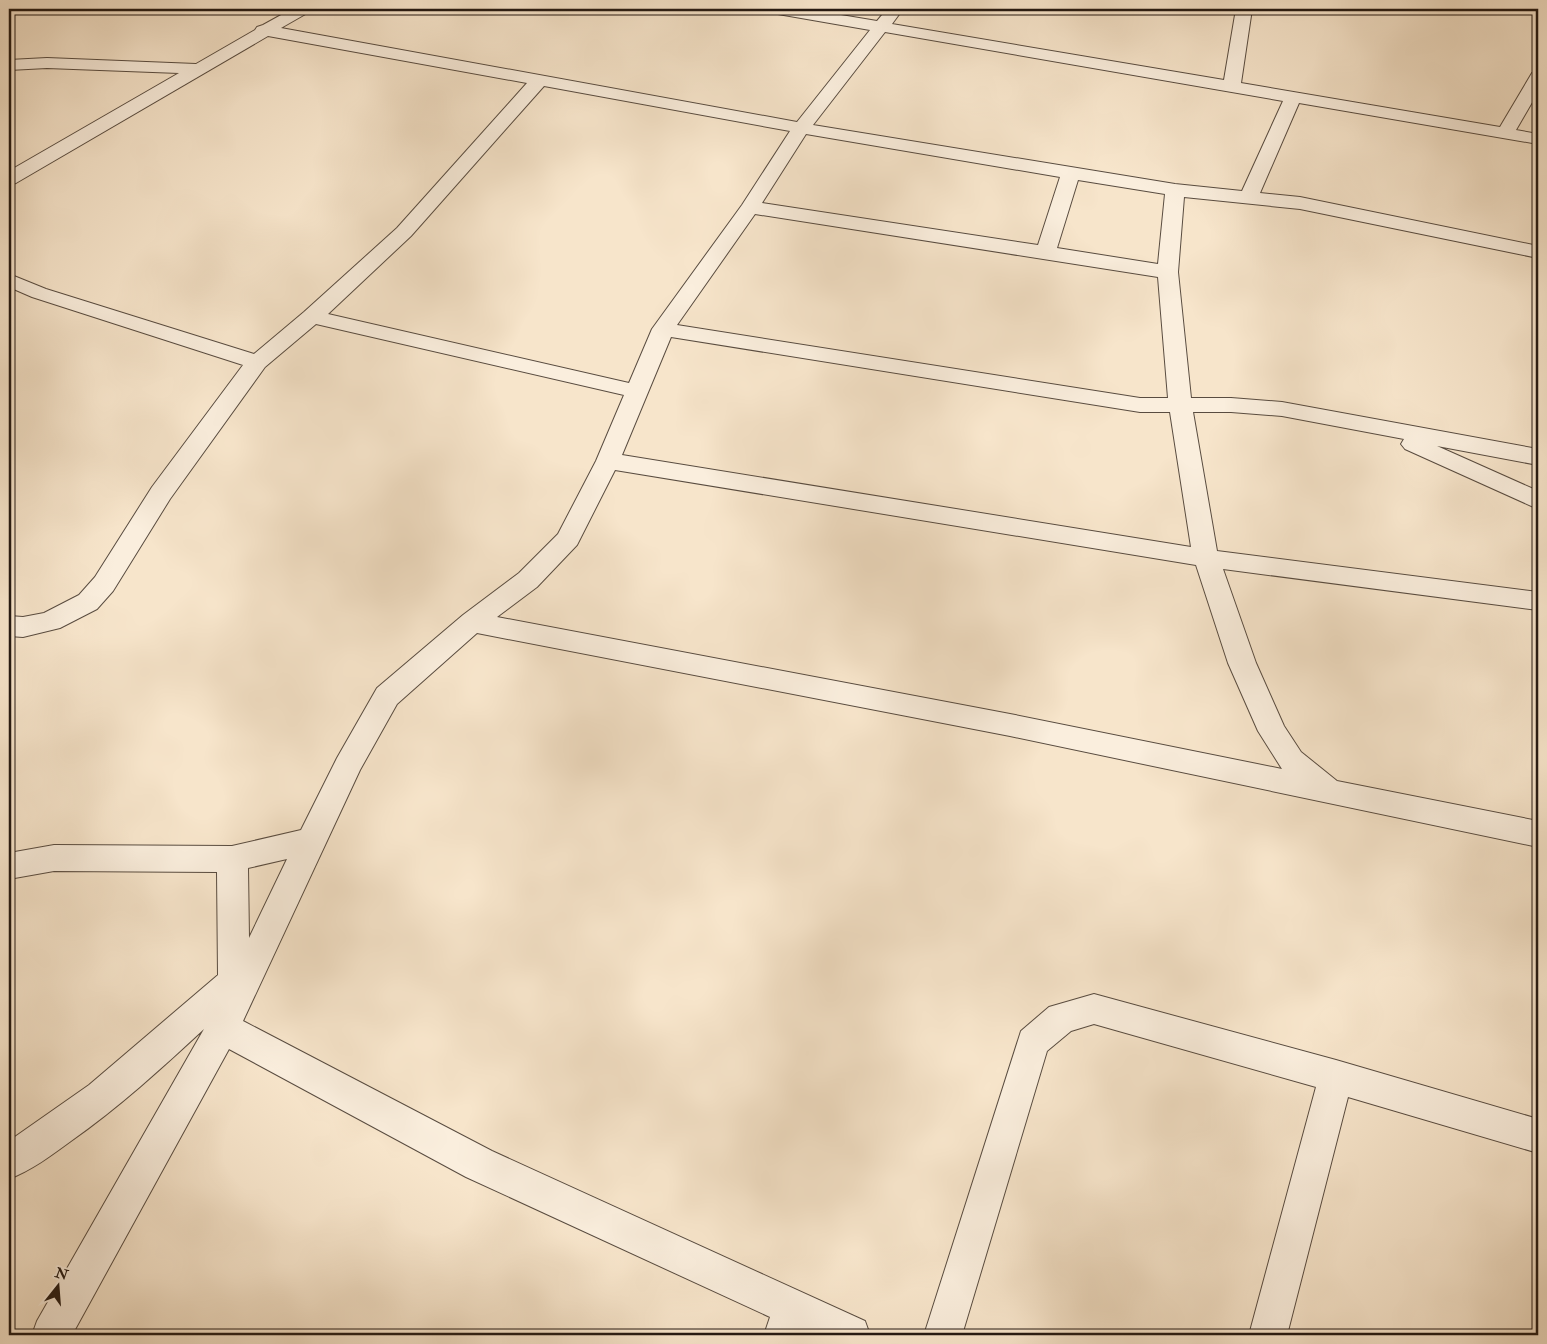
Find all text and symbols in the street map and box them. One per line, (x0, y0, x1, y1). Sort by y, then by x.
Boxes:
north arrow (32, 1262, 82, 1312)
text: N (52, 1264, 71, 1284)

